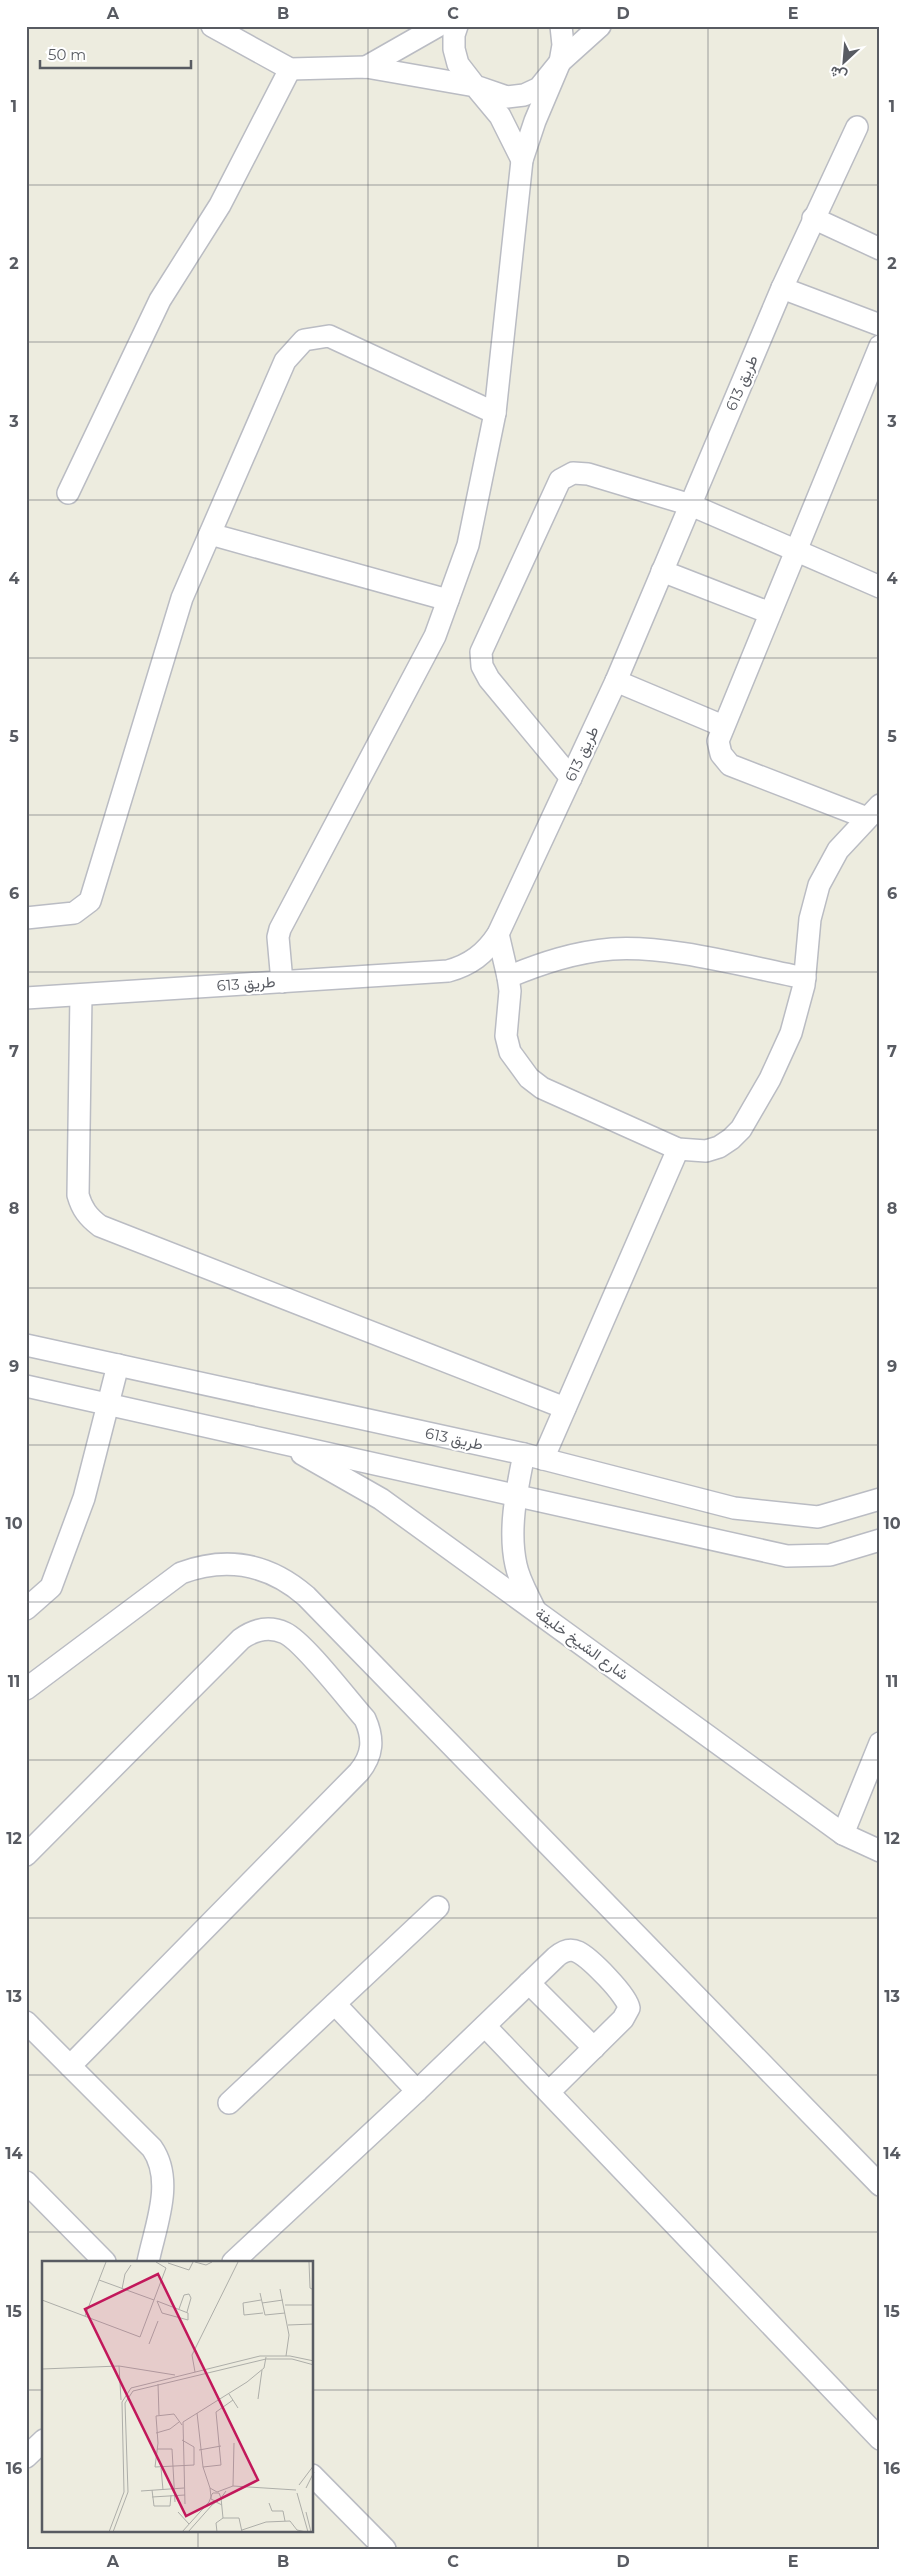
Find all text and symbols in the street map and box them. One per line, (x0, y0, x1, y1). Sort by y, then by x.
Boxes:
text: A (106, 4, 120, 23)
text: B (277, 4, 289, 23)
text: C (447, 4, 459, 23)
text: D (616, 4, 630, 23)
text: E (788, 4, 798, 23)
scale bar (40, 38, 191, 70)
north arrow (818, 38, 868, 88)
text: 50 m (48, 45, 86, 64)
text: ش (827, 62, 850, 85)
text: 1 (11, 97, 17, 116)
text: 1 (889, 97, 895, 116)
text: 2 (9, 254, 19, 273)
text: 2 (887, 254, 897, 273)
street label: طريق 613 (721, 352, 763, 414)
text: 3 (8, 412, 19, 431)
text: 3 (886, 412, 897, 431)
text: 4 (8, 569, 20, 588)
text: 4 (886, 569, 898, 588)
street label: طريق 613 (561, 723, 604, 785)
text: 5 (9, 727, 19, 746)
text: 5 (887, 727, 897, 746)
text: 6 (9, 884, 19, 903)
text: 6 (887, 884, 897, 903)
street label: طريق 613 (216, 972, 276, 996)
text: 7 (9, 1042, 19, 1061)
text: 7 (887, 1042, 897, 1061)
text: 8 (9, 1199, 19, 1218)
text: 8 (887, 1199, 897, 1218)
text: 9 (9, 1357, 19, 1376)
text: 9 (887, 1357, 897, 1376)
street label: طريق 613 (423, 1423, 485, 1455)
text: 10 (5, 1514, 23, 1533)
text: 10 (883, 1514, 901, 1533)
street label: شارع الشيخ خليفة (531, 1603, 633, 1685)
text: 11 (8, 1672, 20, 1691)
text: 11 (886, 1672, 898, 1691)
text: 12 (6, 1829, 22, 1848)
text: 12 (884, 1829, 900, 1848)
text: 13 (6, 1987, 22, 2006)
text: 13 (884, 1987, 900, 2006)
text: 14 (5, 2144, 23, 2163)
text: 14 (883, 2144, 901, 2163)
inset map (42, 2261, 314, 2532)
text: 15 (6, 2302, 22, 2321)
text: 15 (884, 2302, 900, 2321)
text: 16 (6, 2459, 22, 2478)
text: 16 (884, 2459, 900, 2478)
text: A (106, 2552, 120, 2571)
text: B (277, 2552, 289, 2571)
text: C (447, 2552, 459, 2571)
text: D (616, 2552, 630, 2571)
text: E (788, 2552, 798, 2571)

